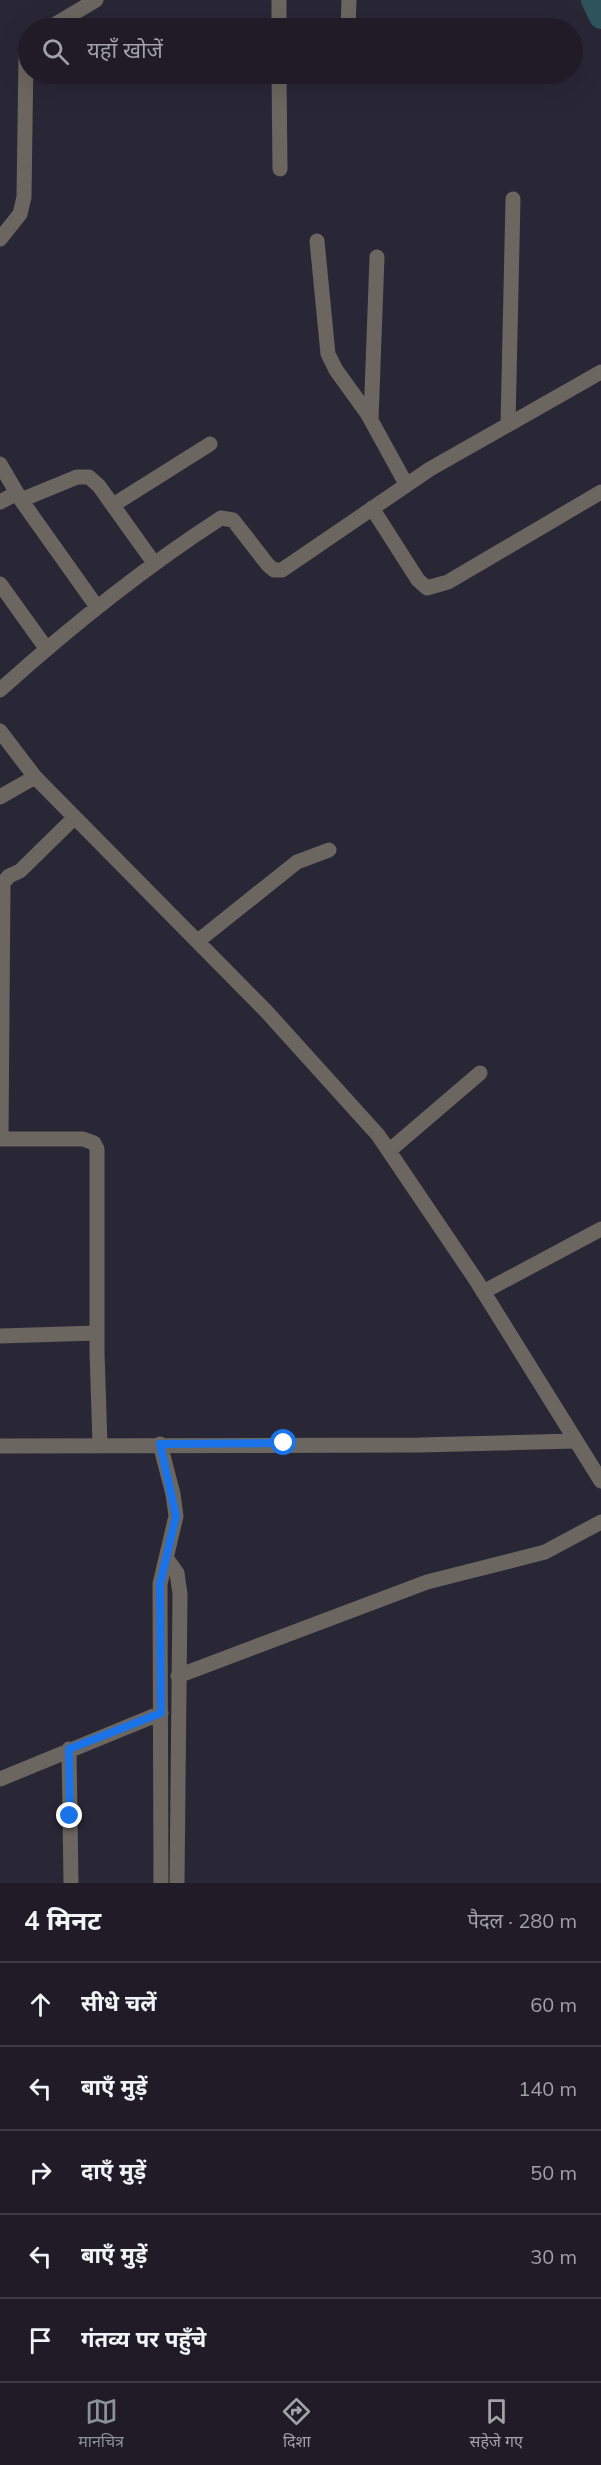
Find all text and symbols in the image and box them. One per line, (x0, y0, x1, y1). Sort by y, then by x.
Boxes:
search box (18, 18, 583, 84)
icon: search (39, 35, 72, 68)
text: यहाँ खोजें (87, 36, 163, 64)
route start (270, 1429, 296, 1455)
route end (56, 1802, 82, 1828)
text: 4 मिनट (24, 1904, 101, 1937)
text: पैदल · 280 m (468, 1908, 577, 1933)
icon: ahead (24, 1988, 57, 2021)
text: सीधे चलें (81, 1989, 156, 2017)
text: 60 m (530, 1992, 577, 2017)
icon: left (24, 2072, 57, 2105)
text: बाएँ मुड़ें (81, 2073, 147, 2101)
text: 140 m (518, 2076, 577, 2101)
icon: right (24, 2156, 57, 2189)
text: दाएँ मुड़ें (81, 2157, 146, 2185)
text: 50 m (530, 2160, 577, 2185)
icon: left (24, 2240, 57, 2273)
text: बाएँ मुड़ें (81, 2241, 147, 2269)
text: 30 m (530, 2244, 577, 2269)
icon: arrive (24, 2324, 57, 2357)
text: गंतव्य पर पहुँचे (81, 2325, 206, 2353)
tab: मानचित्र (78, 2395, 124, 2454)
tab: दिशा (280, 2395, 313, 2454)
tab: सहेजे गए (470, 2395, 523, 2454)

